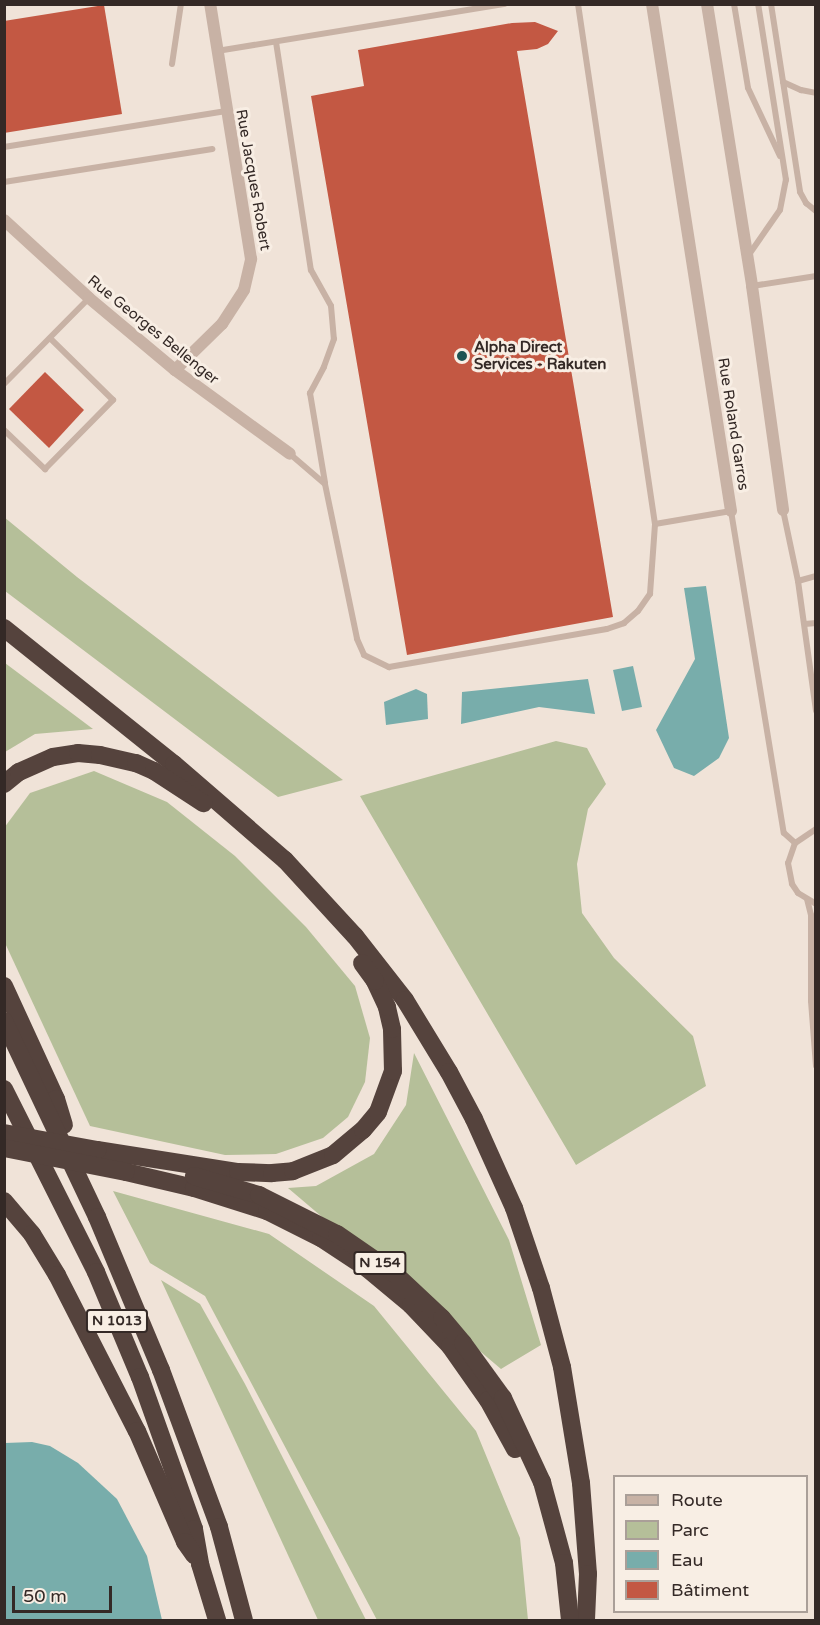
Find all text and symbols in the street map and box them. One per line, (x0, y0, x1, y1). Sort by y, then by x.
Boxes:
street label: Rue Jacques Robert (232, 108, 274, 252)
street label: Rue Georges Bellenger (84, 272, 222, 388)
place label: Alpha Direct Services - Rakuten (474, 338, 606, 373)
marker: Alpha Direct Services - Rakuten (455, 349, 469, 363)
street label: Rue Roland Garros (714, 356, 752, 492)
road number: N 154 (353, 1252, 407, 1274)
road number: N 1013 (86, 1310, 148, 1332)
legend (613, 1475, 808, 1613)
text: Route (671, 1489, 723, 1511)
text: Parc (671, 1519, 709, 1541)
text: Eau (671, 1549, 703, 1571)
scale bar (15, 1574, 116, 1612)
text: Bâtiment (671, 1579, 749, 1601)
text: 50 m (23, 1585, 67, 1607)

